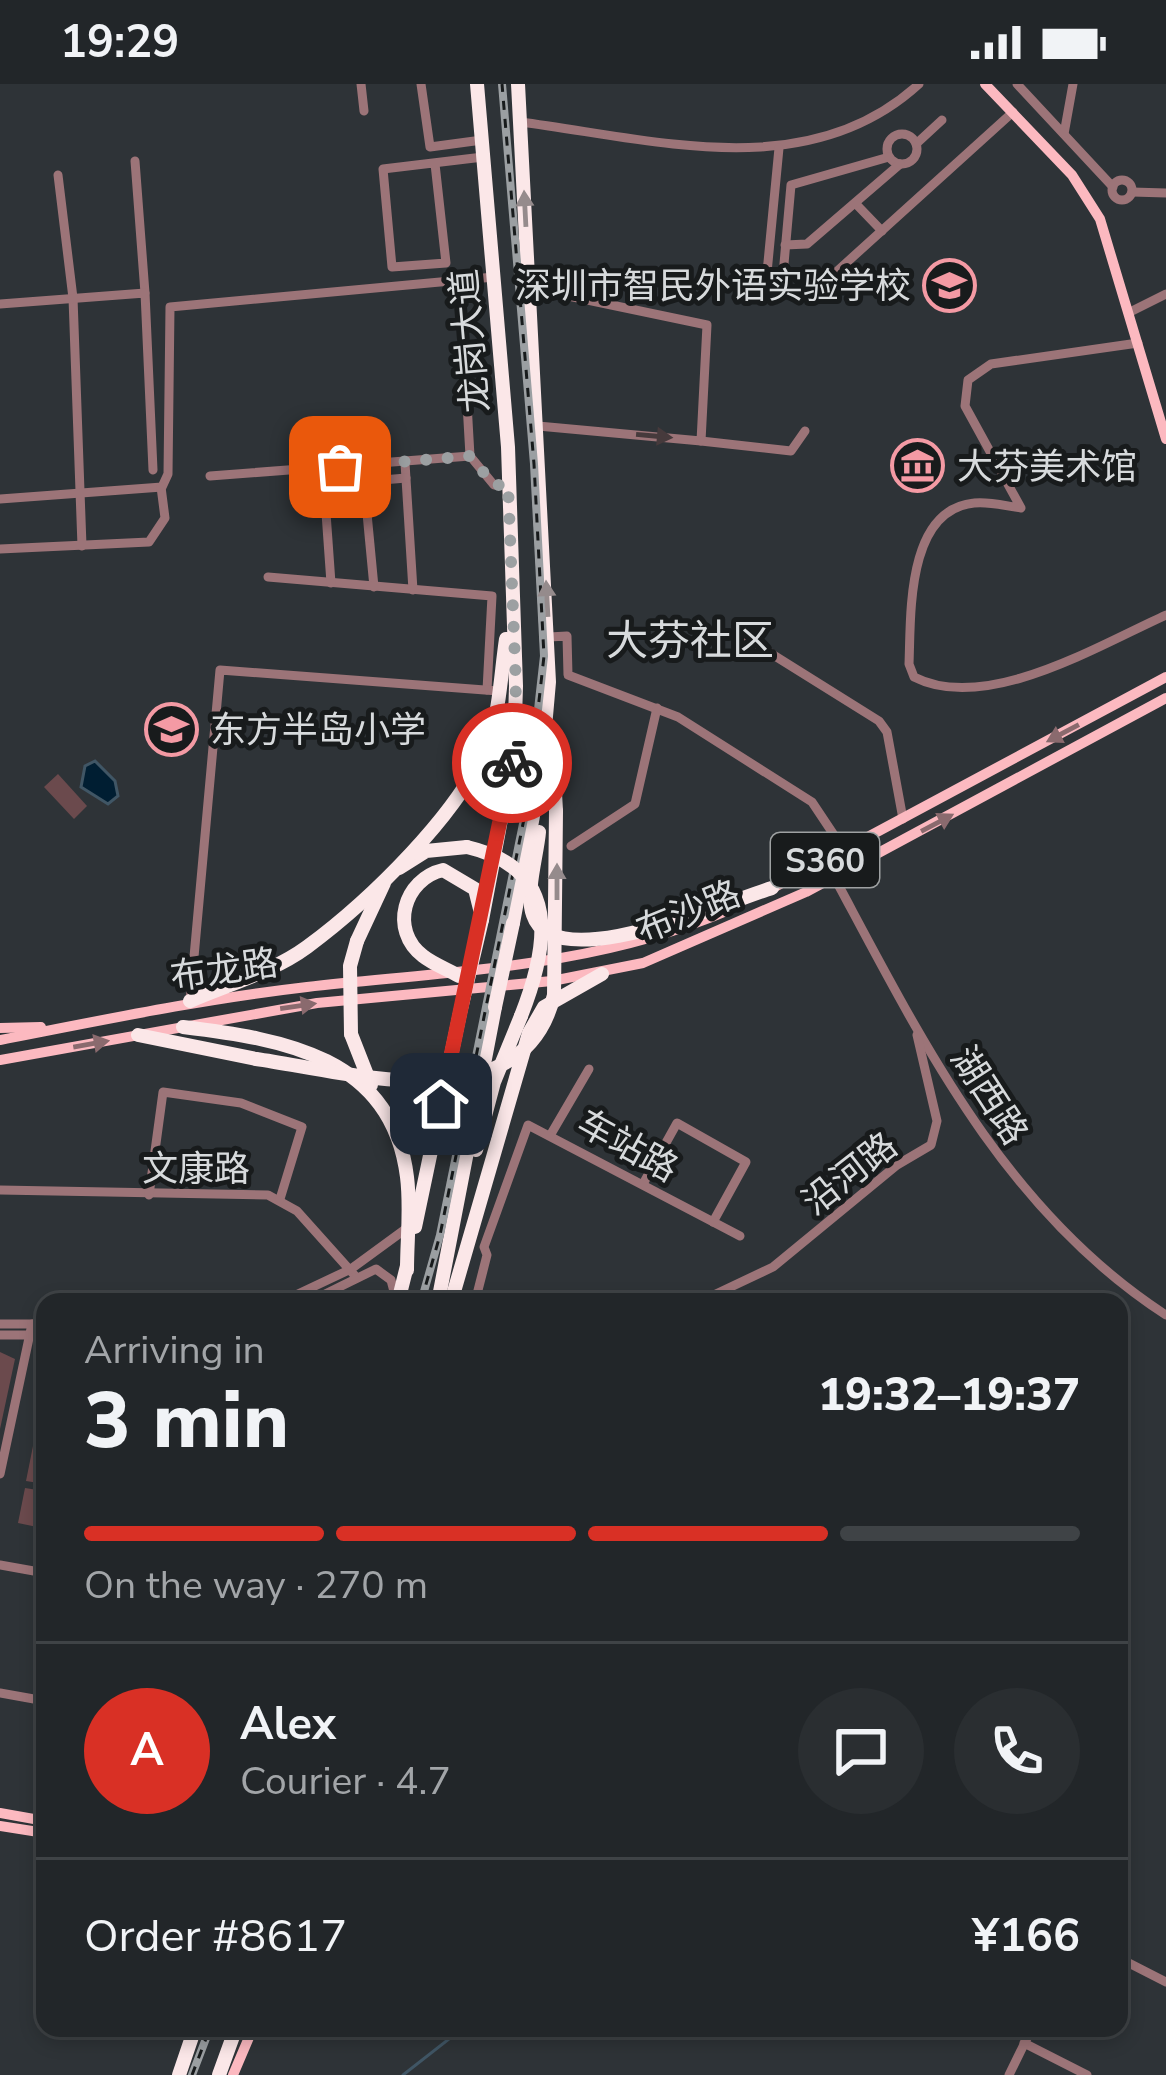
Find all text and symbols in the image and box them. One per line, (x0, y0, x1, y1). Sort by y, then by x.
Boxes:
text: 19:29 (60, 12, 179, 73)
one-way arrow (516, 190, 535, 228)
school or university icon: 深圳市智民外语实验学校 (922, 257, 978, 313)
place label: 深圳市智民外语实验学校 (515, 262, 911, 311)
street label: 龙岗大道 (440, 267, 501, 415)
pin (289, 416, 391, 518)
one-way arrow (636, 427, 673, 446)
icon: bag (307, 434, 373, 500)
museum icon: 大芬美术馆 (890, 438, 946, 494)
place label: 大芬美术馆 (957, 443, 1137, 492)
one-way arrow (537, 579, 556, 617)
district label: 大芬社区 (606, 613, 774, 670)
school or university icon: 东方半岛小学 (143, 701, 199, 757)
courier (452, 703, 572, 823)
place label: 东方半岛小学 (210, 706, 426, 755)
one-way arrow (1045, 722, 1080, 743)
icon: bike (479, 730, 545, 796)
one-way arrow (920, 813, 955, 834)
road number: S360 (771, 833, 879, 887)
one-way arrow (547, 862, 567, 900)
street label: 布沙路 (629, 869, 748, 955)
street label: 布龙路 (167, 939, 281, 1002)
one-way arrow (280, 996, 317, 1015)
one-way arrow (73, 1034, 111, 1052)
street label: 湖西路 (939, 1037, 1039, 1154)
pin (390, 1053, 492, 1155)
icon: home (408, 1071, 474, 1137)
street label: 车站路 (568, 1099, 686, 1194)
street label: 沿河路 (792, 1122, 908, 1227)
street label: 文康路 (142, 1145, 250, 1194)
text: Arriving in (84, 1324, 265, 1377)
text: 19:32–19:37 (818, 1365, 1080, 1426)
text: 3 min (84, 1368, 289, 1475)
text: On the way · 270 m (84, 1559, 428, 1612)
button: chat (798, 1688, 924, 1814)
button: phone (954, 1688, 1080, 1814)
text: Alex (240, 1694, 336, 1755)
text: A (130, 1720, 164, 1781)
text: Courier · 4.7 (240, 1755, 451, 1808)
text: Order #8617 (84, 1906, 347, 1967)
text: ¥166 (972, 1906, 1080, 1967)

